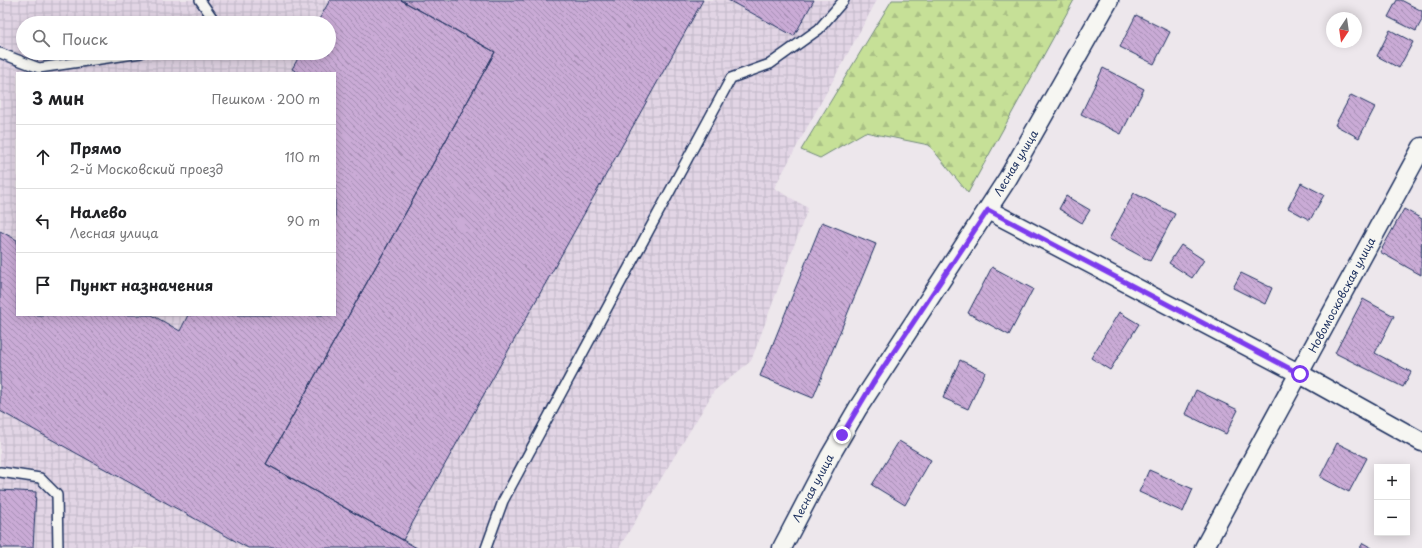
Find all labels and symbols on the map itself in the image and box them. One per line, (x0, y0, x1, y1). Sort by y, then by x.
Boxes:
north arrow (1326, 12, 1362, 48)
street label: Лесная улица (989, 126, 1042, 199)
street label: Новомосковская улица (1304, 234, 1379, 356)
route start (1291, 365, 1309, 383)
route end (833, 426, 851, 444)
street label: Лесная улица (787, 451, 838, 525)

